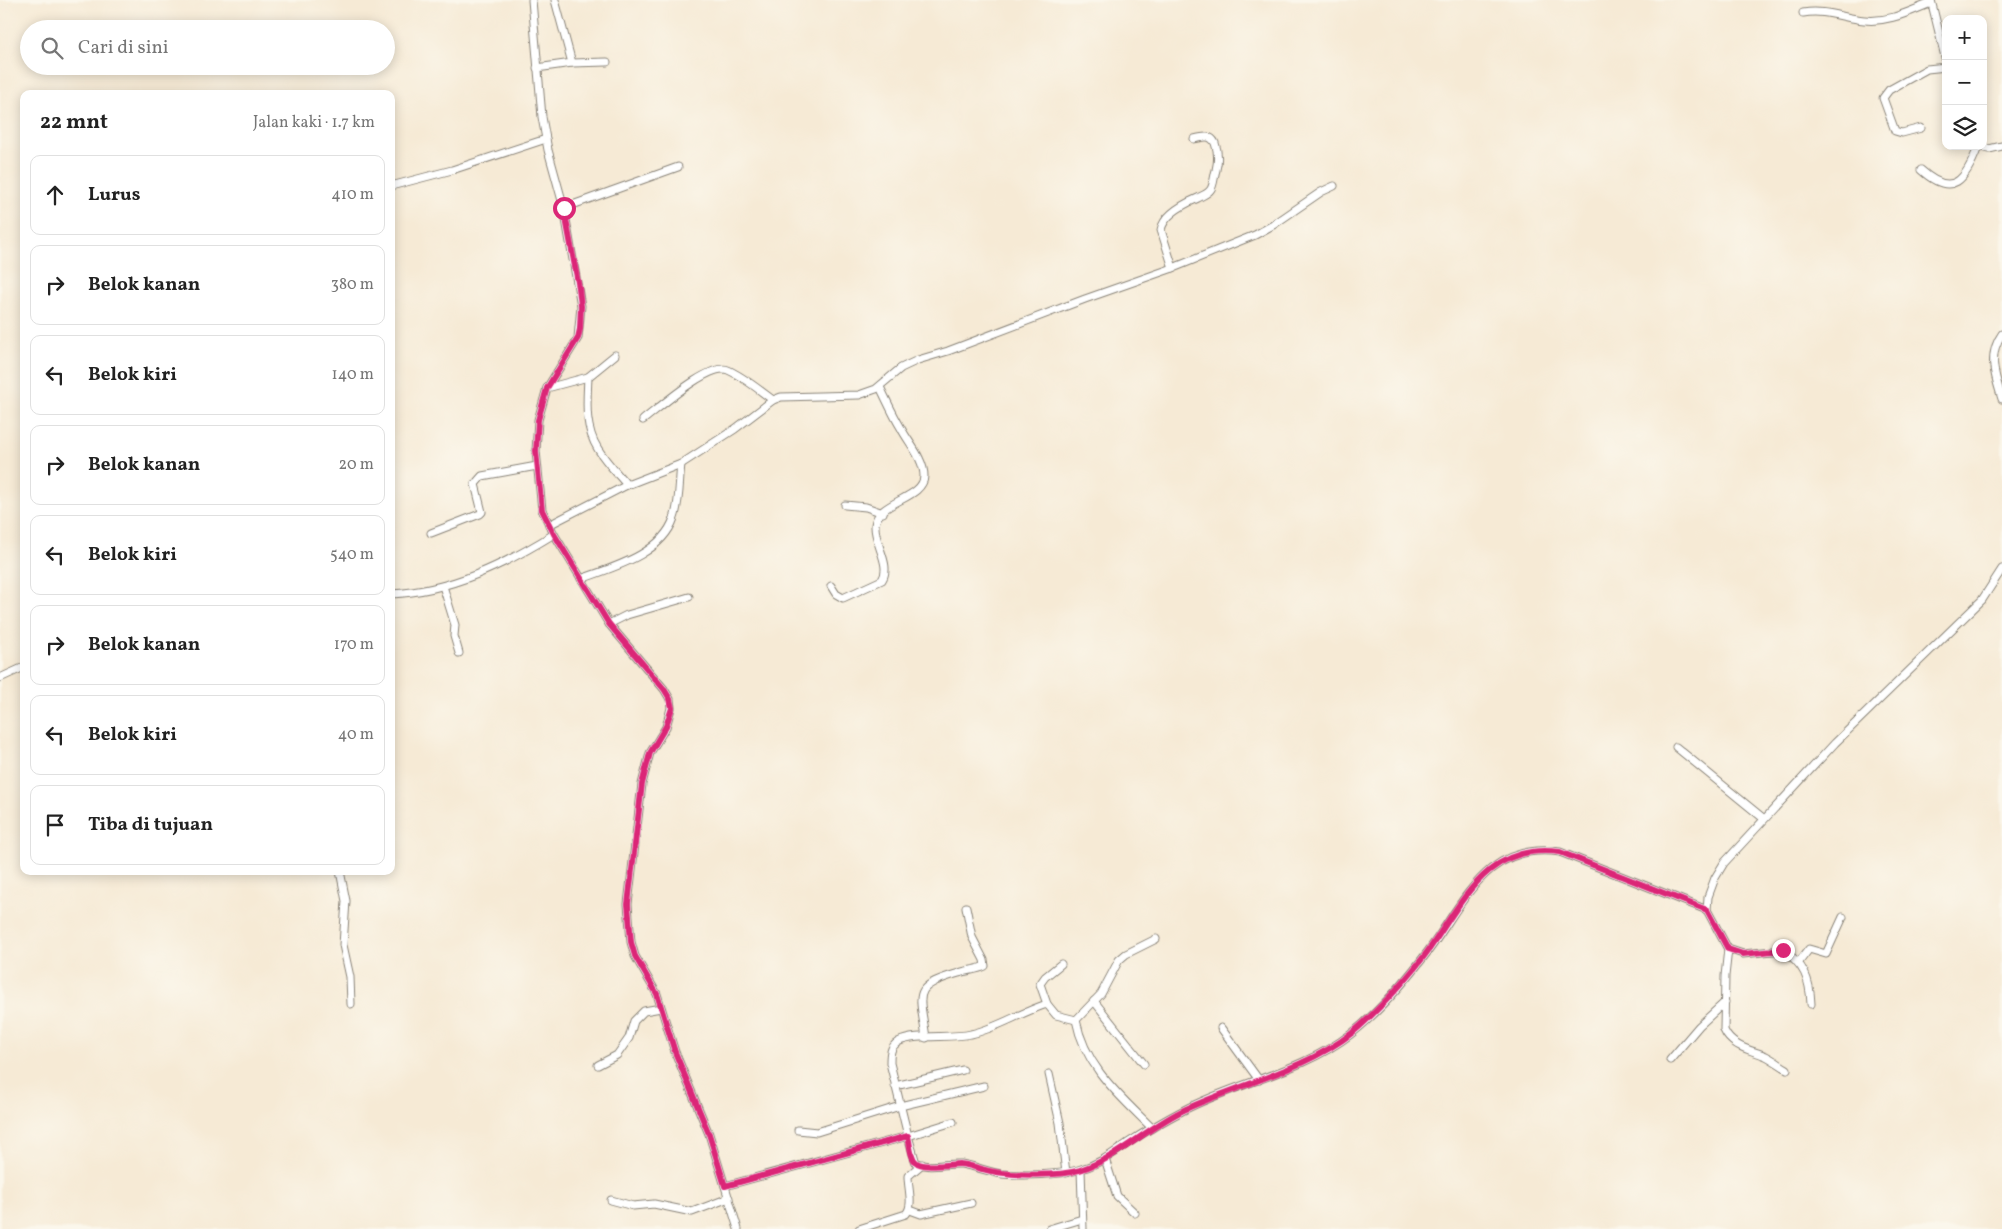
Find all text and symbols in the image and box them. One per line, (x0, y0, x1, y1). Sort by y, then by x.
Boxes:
map controls (1942, 15, 1987, 150)
button: + (1942, 15, 1987, 60)
search box (20, 20, 395, 75)
icon: search (38, 34, 66, 62)
text: Cari di sini (78, 35, 169, 61)
button: − (1942, 60, 1987, 105)
button: layers (1942, 105, 1987, 150)
text: 22 mnt (40, 108, 108, 137)
text: Jalan kaki · 1.7 km (253, 112, 375, 134)
icon: ahead (41, 181, 69, 209)
text: Lurus (88, 182, 140, 208)
text: 410 m (331, 184, 374, 206)
route start (553, 197, 576, 220)
icon: right (41, 271, 69, 299)
text: Belok kanan (88, 272, 200, 298)
text: 380 m (331, 274, 374, 296)
icon: left (41, 361, 69, 389)
text: Belok kiri (88, 362, 177, 388)
text: 140 m (332, 364, 374, 386)
icon: right (41, 451, 69, 479)
text: Belok kanan (88, 452, 200, 478)
text: 20 m (339, 454, 374, 476)
icon: left (41, 541, 69, 569)
text: Belok kiri (88, 542, 177, 568)
text: 540 m (330, 544, 374, 566)
icon: right (41, 631, 69, 659)
text: Belok kanan (88, 632, 200, 658)
text: 170 m (334, 634, 374, 656)
icon: left (41, 721, 69, 749)
text: Belok kiri (88, 722, 177, 748)
text: 40 m (338, 724, 374, 746)
icon: arrive (41, 811, 69, 839)
text: Tiba di tujuan (88, 812, 213, 838)
route end (1772, 939, 1795, 962)

